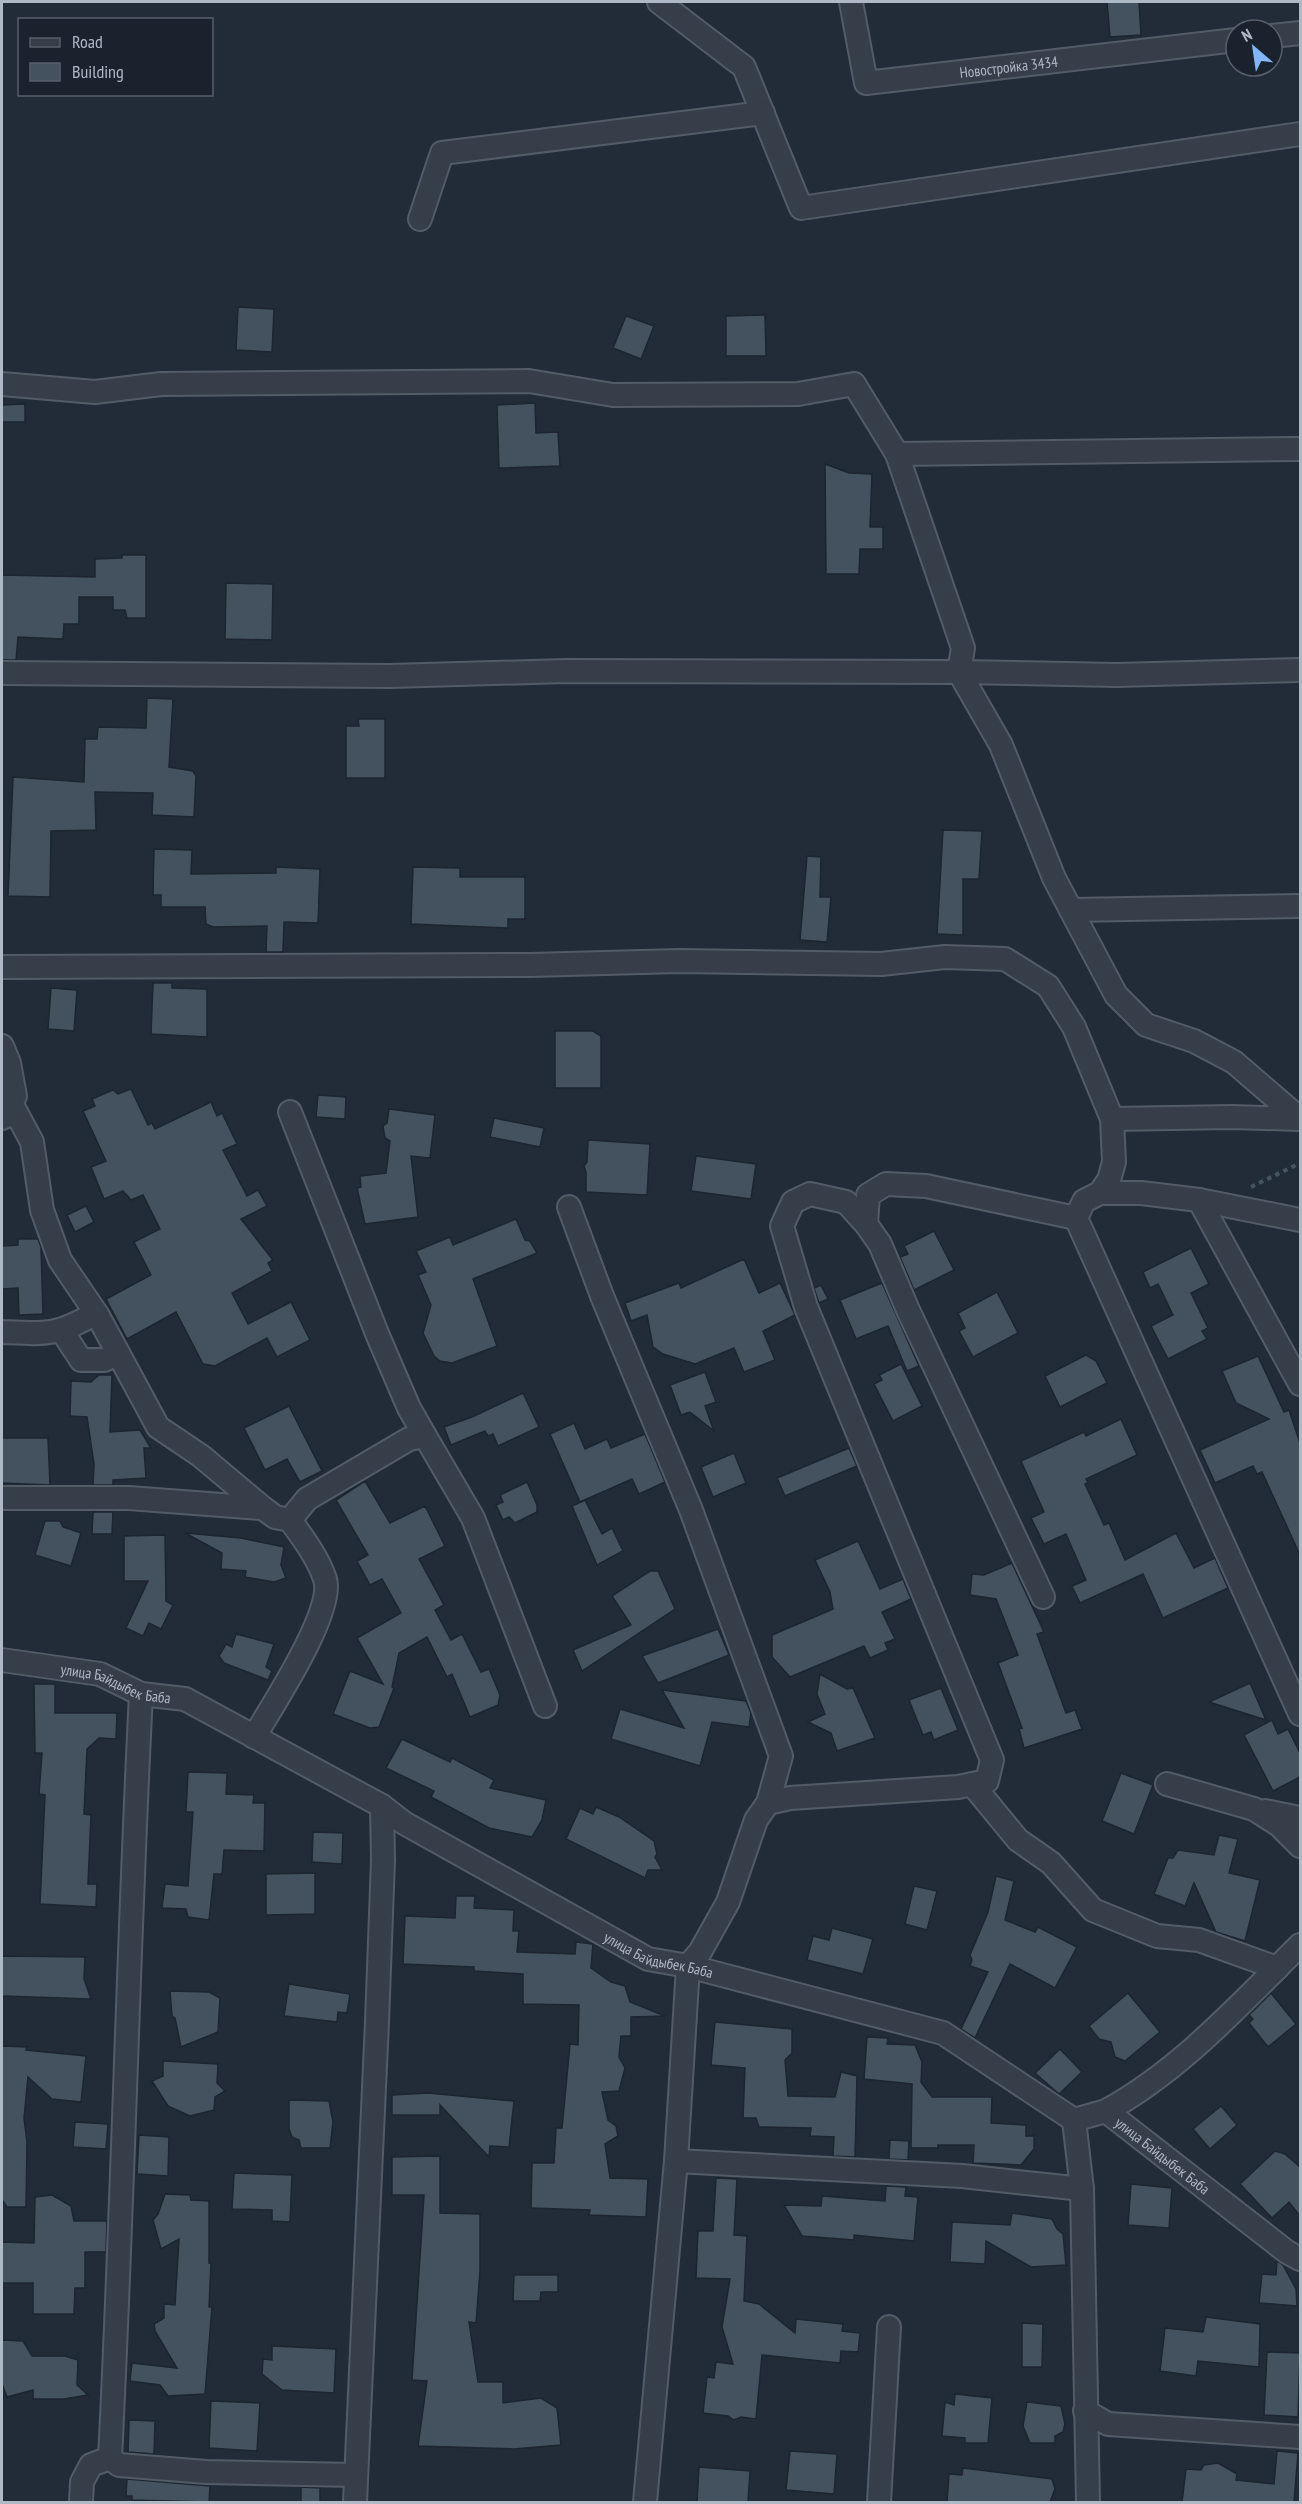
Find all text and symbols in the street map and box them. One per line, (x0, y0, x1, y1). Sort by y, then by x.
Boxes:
legend (18, 18, 213, 96)
north arrow (1224, 18, 1284, 78)
text: N (1238, 24, 1255, 46)
text: Road (72, 30, 103, 53)
street label: Новостройка 3434 (959, 51, 1059, 82)
text: Building (72, 60, 124, 83)
street label: улица Байдыбек Баба (60, 1659, 172, 1707)
street label: улица Байдыбек Баба (601, 1927, 715, 1982)
street label: улица Байдыбек Баба (1112, 2112, 1214, 2198)

